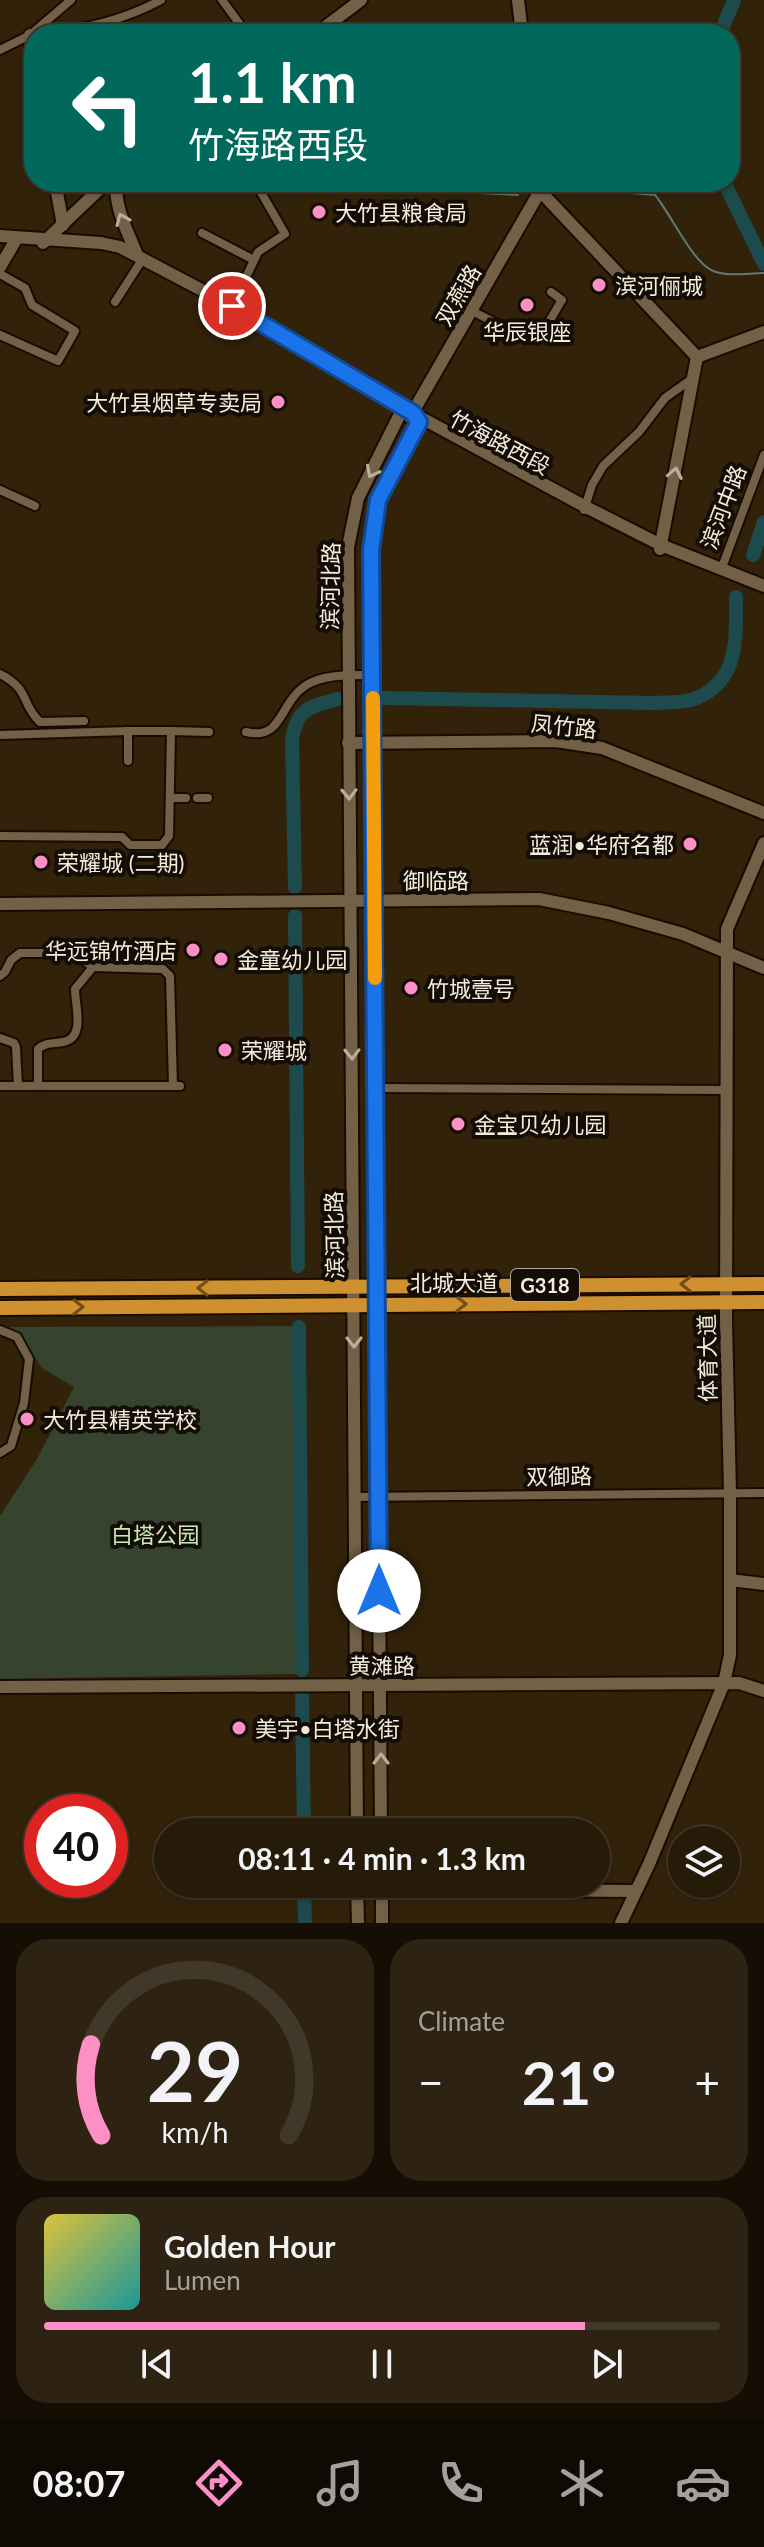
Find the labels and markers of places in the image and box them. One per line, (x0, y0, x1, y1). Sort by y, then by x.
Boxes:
place label: 大竹县粮食局 (335, 199, 467, 226)
marker: 大竹县粮食局 (310, 203, 328, 221)
pin (198, 272, 266, 340)
place label: 滨河俪城 (615, 272, 703, 299)
marker: 滨河俪城 (590, 276, 608, 294)
marker: 华辰银座 (518, 296, 536, 314)
place label: 华辰银座 (483, 318, 571, 345)
place label: 大竹县烟草专卖局 (86, 389, 262, 416)
marker: 大竹县烟草专卖局 (269, 393, 287, 411)
place label: 蓝润•华府名都 (529, 831, 674, 858)
marker: 蓝润•华府名都 (681, 835, 699, 853)
place label: 荣耀城 (二期) (57, 849, 184, 876)
marker: 荣耀城 (二期) (32, 853, 50, 871)
place label: 华远锦竹酒店 (45, 937, 177, 964)
marker: 华远锦竹酒店 (184, 941, 202, 959)
place label: 金童幼儿园 (237, 946, 347, 973)
marker: 金童幼儿园 (212, 950, 230, 968)
place label: 竹城壹号 (427, 975, 515, 1002)
marker: 竹城壹号 (402, 979, 420, 997)
place label: 荣耀城 (241, 1037, 307, 1064)
marker: 荣耀城 (216, 1041, 234, 1059)
place label: 金宝贝幼儿园 (474, 1111, 606, 1138)
marker: 金宝贝幼儿园 (449, 1115, 467, 1133)
place label: 大竹县精英学校 (43, 1406, 197, 1433)
marker: 大竹县精英学校 (18, 1410, 36, 1428)
place label: 美宇•白塔水街 (255, 1715, 400, 1742)
marker: 美宇•白塔水街 (230, 1719, 248, 1737)

